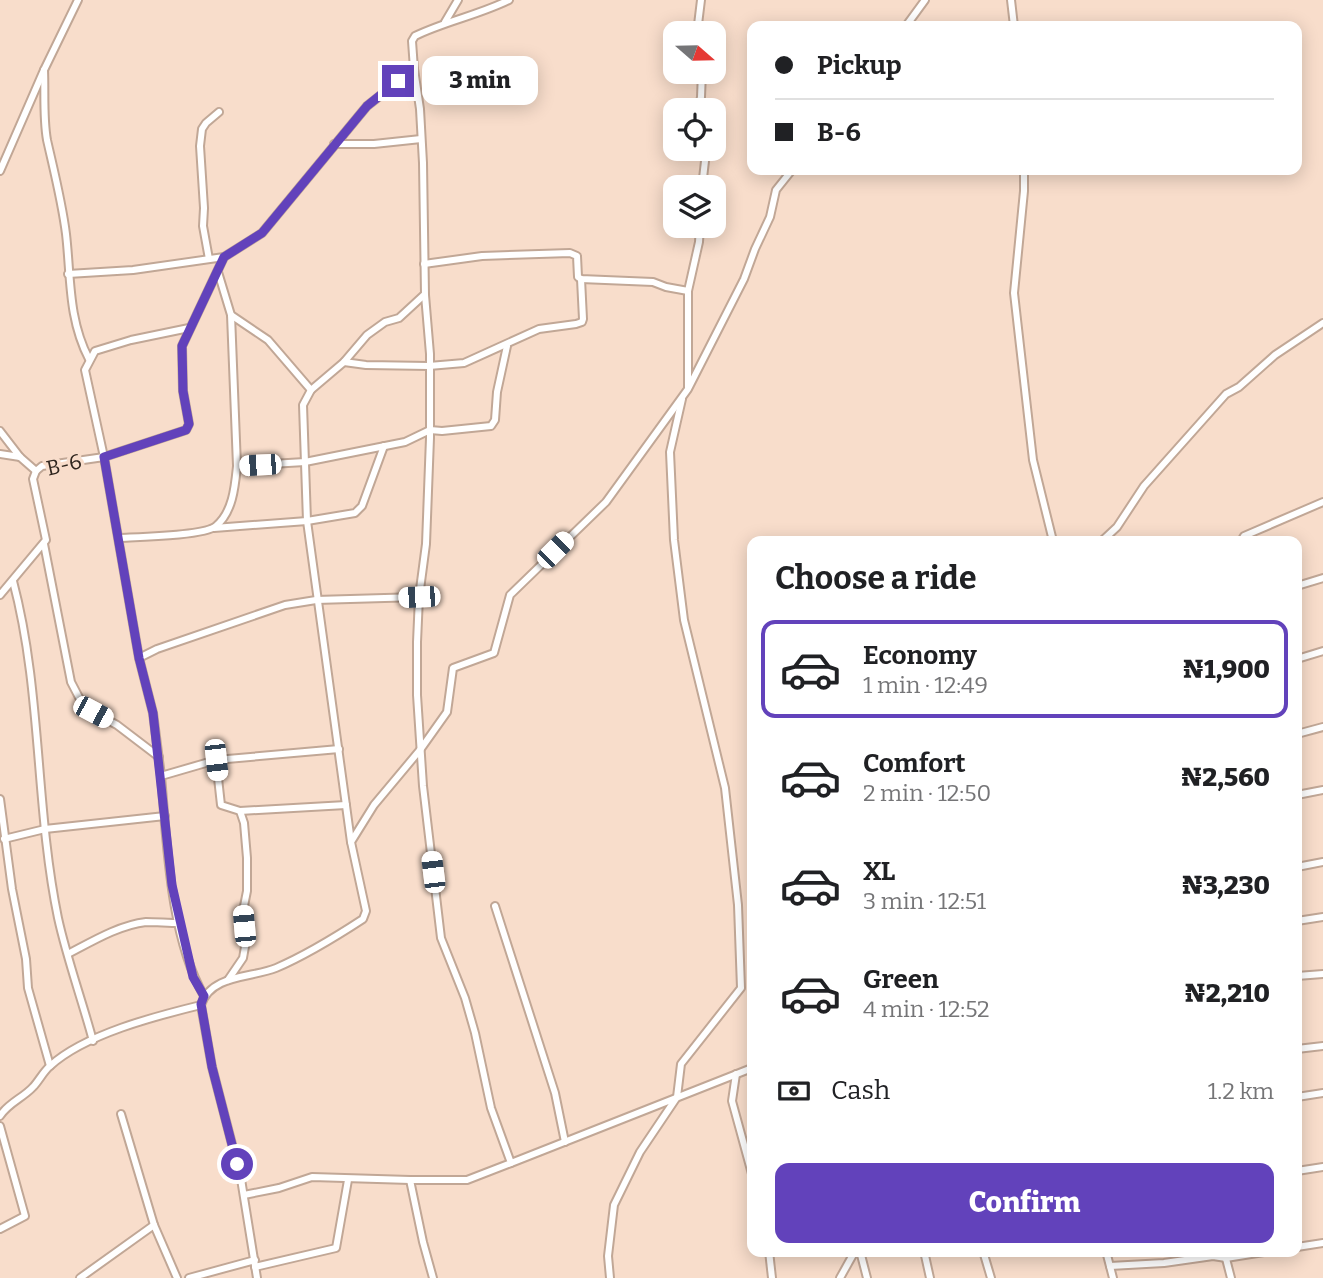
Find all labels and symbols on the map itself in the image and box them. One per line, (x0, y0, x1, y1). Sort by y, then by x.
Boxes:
north arrow (663, 21, 726, 84)
callout: 3 min (422, 56, 538, 106)
route end (382, 65, 414, 97)
street label: B-6 (44, 448, 84, 482)
car (239, 453, 282, 477)
car (533, 528, 578, 572)
car (398, 586, 441, 608)
car (70, 693, 117, 731)
car (204, 738, 229, 782)
car (421, 850, 446, 894)
car (232, 904, 257, 948)
route start (221, 1148, 253, 1180)

